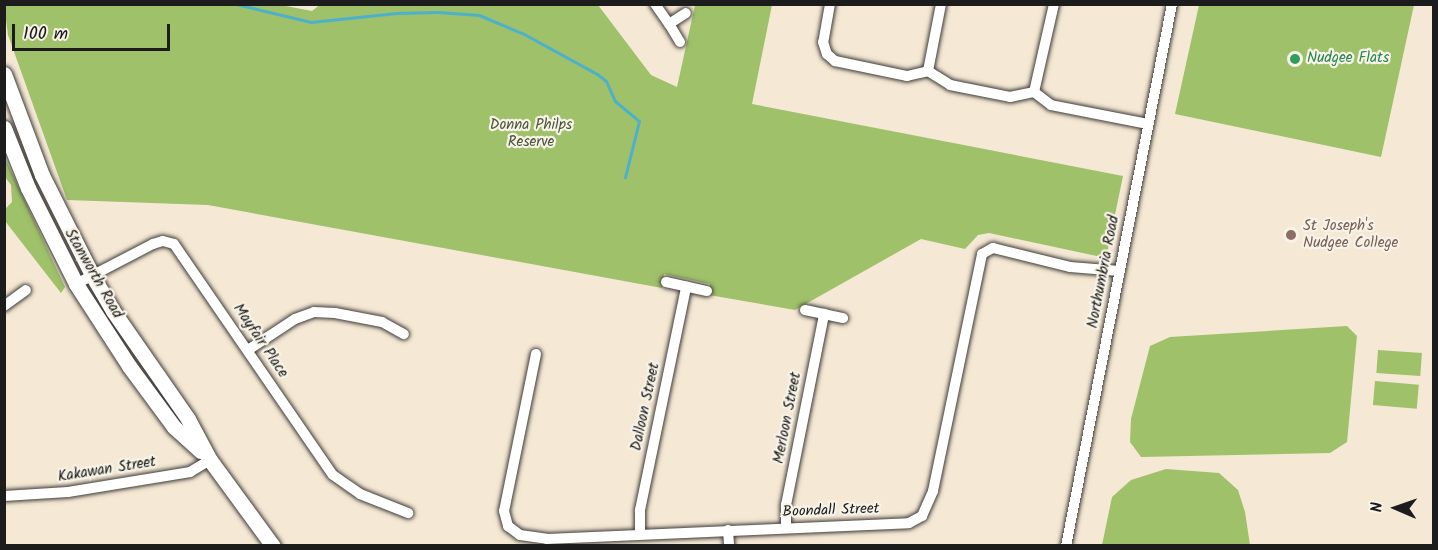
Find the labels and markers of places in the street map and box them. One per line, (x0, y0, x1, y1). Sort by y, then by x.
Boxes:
place label: Nudgee Flats (1307, 50, 1389, 68)
marker: Nudgee Flats (1288, 52, 1302, 66)
place label: St Joseph's Nudgee College (1303, 217, 1398, 252)
marker: St Joseph's Nudgee College (1284, 228, 1298, 242)

